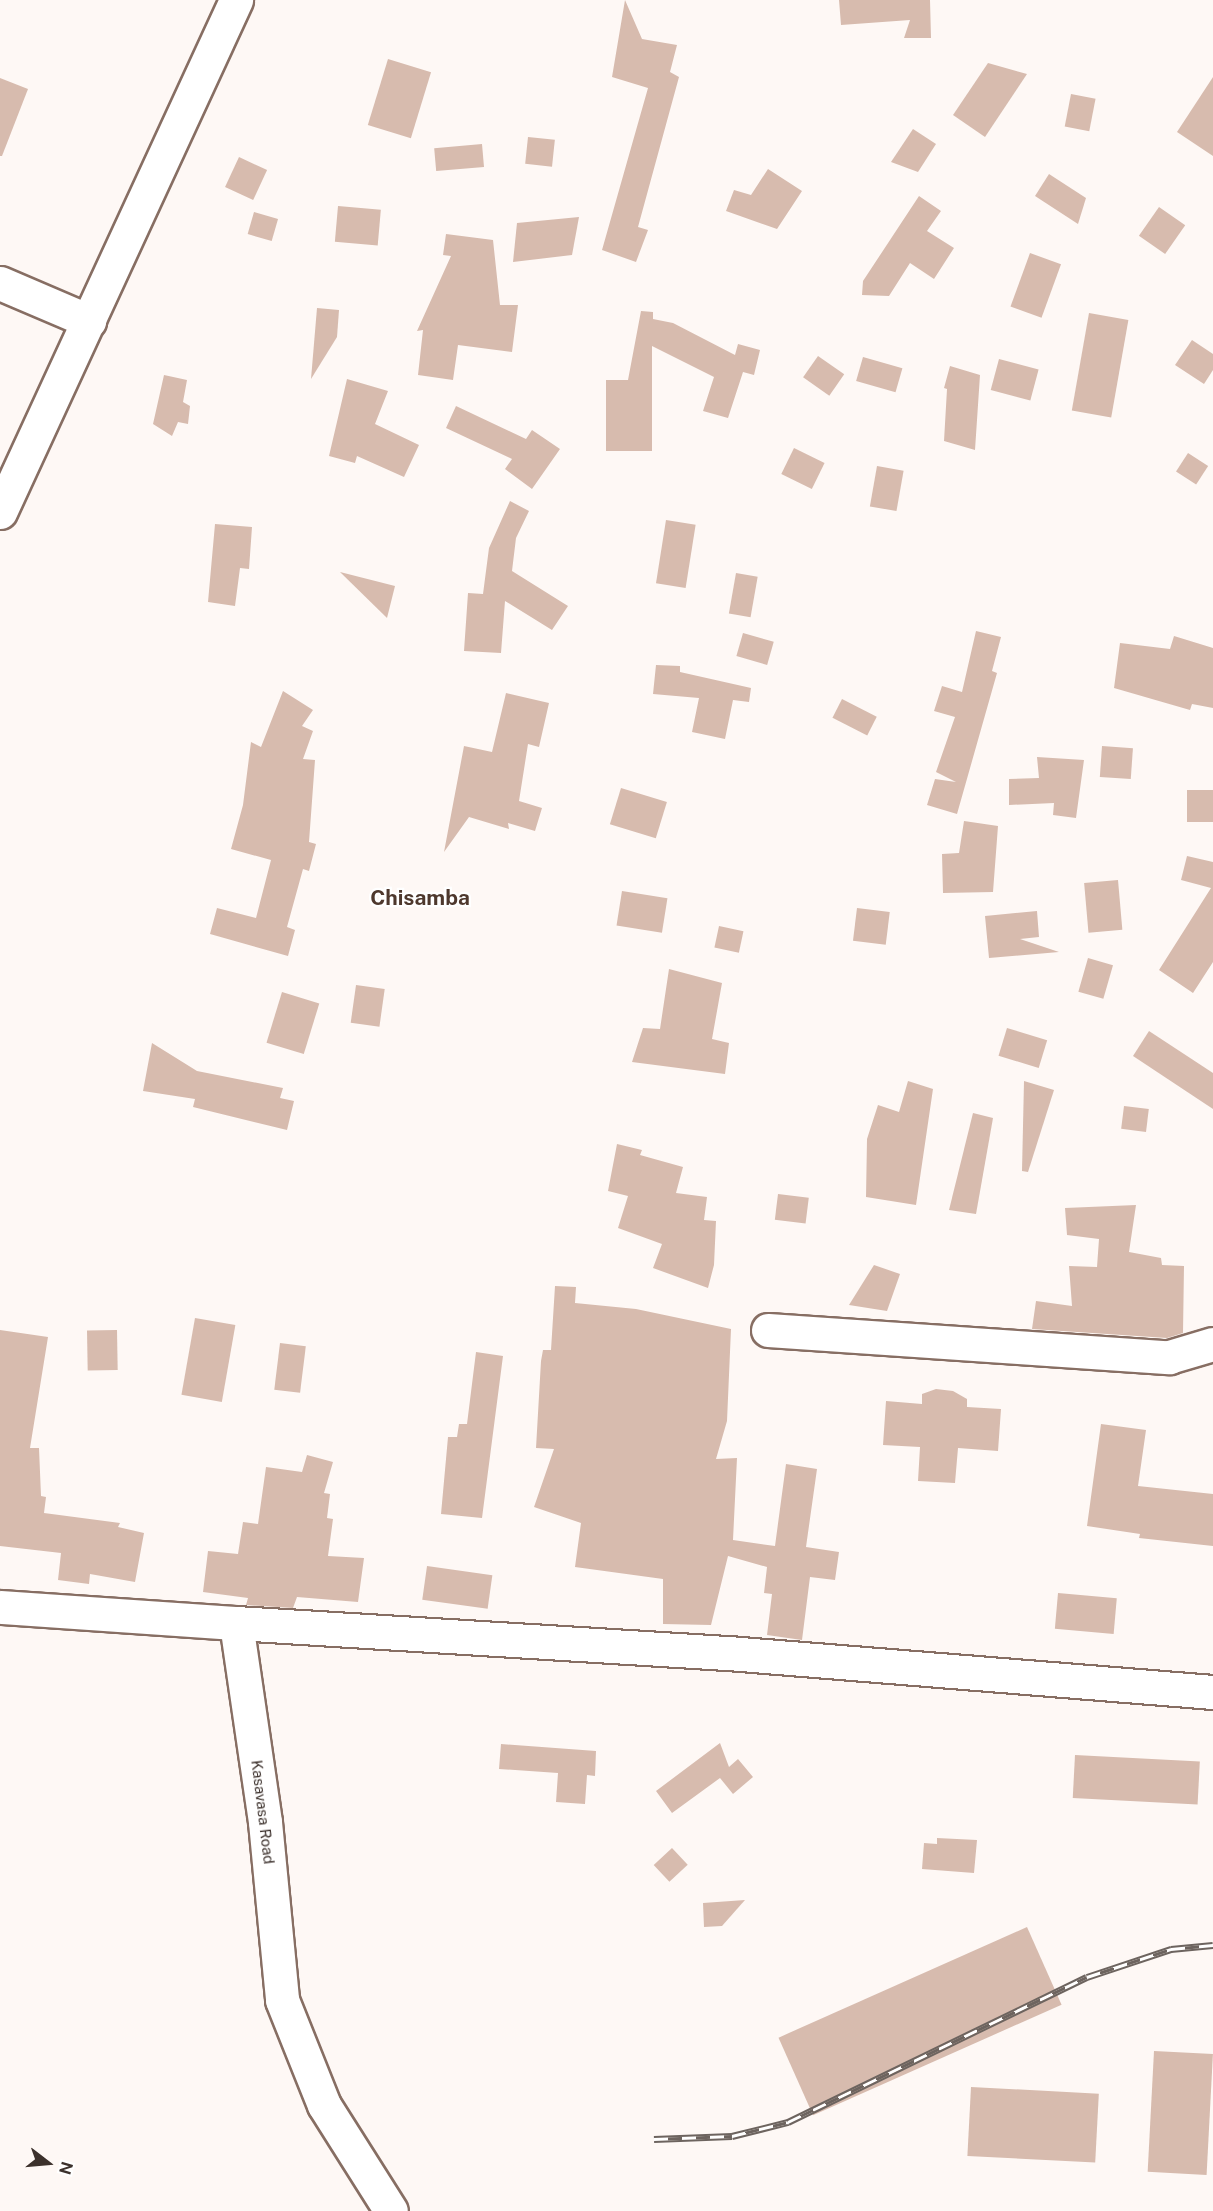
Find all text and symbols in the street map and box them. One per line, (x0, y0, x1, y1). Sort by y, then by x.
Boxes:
district label: Chisamba (370, 885, 470, 911)
street label: Kasavasa Road (248, 1759, 278, 1865)
north arrow (18, 2133, 78, 2193)
text: N (55, 2159, 77, 2177)

